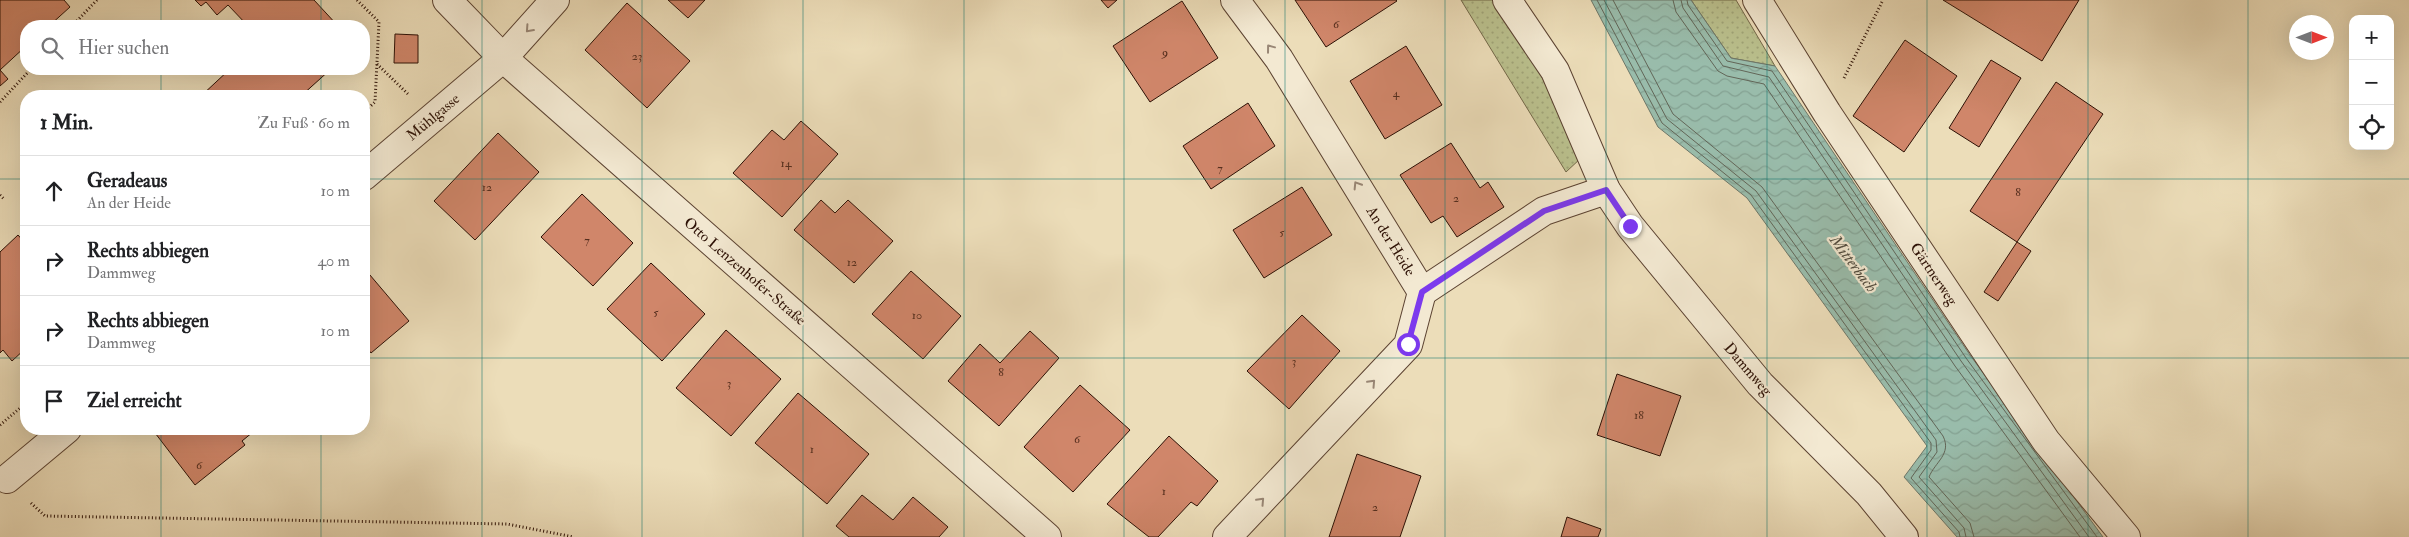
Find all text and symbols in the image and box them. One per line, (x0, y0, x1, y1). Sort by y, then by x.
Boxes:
north arrow (2289, 15, 2334, 60)
map controls (2349, 15, 2394, 150)
button: + (2349, 15, 2394, 60)
house number: 6 (1333, 17, 1340, 32)
search box (20, 20, 370, 75)
one-way arrow (526, 23, 535, 32)
icon: search (38, 34, 66, 62)
text: Hier suchen (78, 36, 169, 60)
house number: 9 (1161, 45, 1168, 60)
one-way arrow (1268, 45, 1276, 54)
house number: 23 (632, 49, 642, 64)
button: − (2349, 60, 2394, 105)
house number: 4 (1393, 86, 1400, 101)
street label: Mühlgasse (403, 90, 464, 145)
button: locate (2349, 105, 2394, 150)
text: 1 Min. (40, 109, 93, 136)
text: Zu Fuß · 60 m (258, 113, 350, 133)
house number: 14 (781, 156, 792, 171)
house number: 7 (1217, 161, 1223, 176)
text: Geradeaus (87, 169, 167, 193)
icon: ahead (40, 177, 68, 205)
house number: 12 (482, 180, 492, 195)
text: 10 m (320, 181, 350, 201)
one-way arrow (1353, 182, 1363, 191)
house number: 8 (2015, 185, 2021, 200)
house number: 2 (1453, 191, 1459, 206)
text: An der Heide (87, 193, 171, 213)
street label: An der Heide (1361, 202, 1420, 280)
street label: Otto Lenzenhofer-Straße (680, 213, 810, 330)
route end (1619, 215, 1642, 238)
house number: 5 (1279, 225, 1285, 240)
water label: Mitterbach (1825, 230, 1881, 296)
house number: 7 (584, 233, 590, 248)
text: Rechts abbiegen (87, 239, 209, 263)
street label: Gärtnerweg (1906, 239, 1962, 310)
icon: right (40, 247, 68, 275)
text: 40 m (317, 251, 350, 271)
house number: 12 (847, 255, 857, 270)
text: Dammweg (87, 263, 156, 283)
house number: 5 (653, 305, 659, 320)
house number: 10 (912, 308, 922, 323)
text: Rechts abbiegen (87, 309, 209, 333)
icon: right (40, 317, 68, 345)
text: 10 m (320, 321, 350, 341)
text: Dammweg (87, 333, 156, 353)
route start (1397, 333, 1420, 356)
street label: Dammweg (1719, 339, 1776, 400)
house number: 3 (1292, 354, 1296, 369)
house number: 8 (998, 365, 1004, 380)
house number: 3 (727, 376, 731, 391)
one-way arrow (1366, 380, 1375, 389)
icon: arrive (40, 387, 68, 415)
text: Ziel erreicht (87, 389, 182, 413)
house number: 18 (1634, 408, 1644, 423)
house number: 6 (1074, 432, 1081, 447)
house number: 1 (810, 442, 814, 457)
house number: 6 (196, 458, 203, 473)
house number: 1 (1162, 484, 1166, 499)
one-way arrow (1255, 498, 1264, 507)
house number: 2 (1372, 500, 1378, 515)

